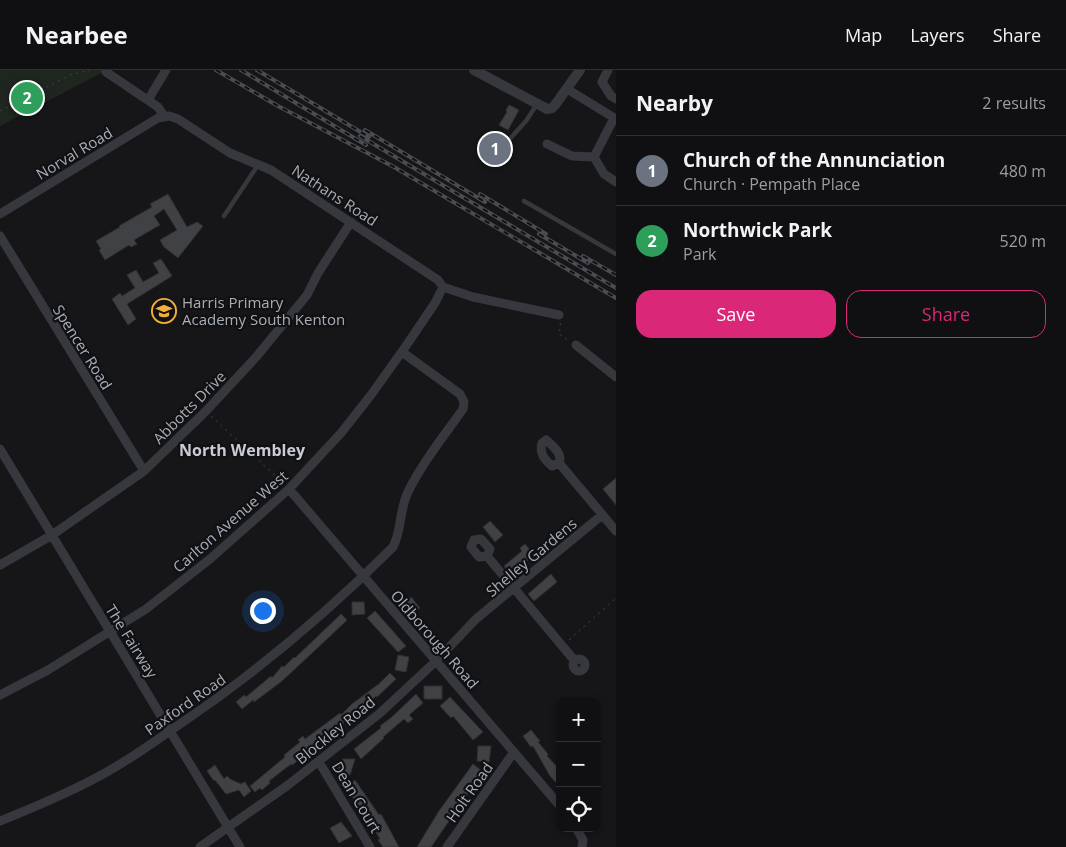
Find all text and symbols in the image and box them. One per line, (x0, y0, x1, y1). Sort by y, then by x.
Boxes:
text: Nearbee (25, 18, 128, 51)
text: Map (845, 23, 882, 47)
text: Layers (910, 23, 965, 47)
text: Share (993, 23, 1041, 47)
pin: 2 (11, 79, 43, 117)
text: Nearby (636, 89, 713, 117)
text: 2 results (982, 92, 1046, 114)
street label: Norval Road (32, 122, 116, 184)
pin: 1 (479, 130, 511, 168)
text: Church of the Annunciation (683, 147, 945, 173)
street label: Nathans Road (288, 160, 382, 230)
text: 1 (647, 160, 657, 182)
text: 480 m (1000, 160, 1046, 182)
text: Church · Pempath Place (683, 173, 860, 195)
text: Northwick Park (683, 217, 832, 243)
text: 2 (647, 230, 657, 252)
text: 520 m (1000, 230, 1046, 252)
text: Park (683, 243, 716, 265)
button: Save (636, 290, 836, 338)
button: Share (846, 290, 1046, 338)
place label: Harris Primary Academy South Kenton (182, 292, 345, 329)
school or university icon: Harris Primary Academy South Kenton (151, 298, 177, 324)
street label: Spencer Road (49, 301, 117, 393)
street label: Abbotts Drive (148, 366, 230, 448)
district label: North Wembley (179, 439, 306, 461)
street label: Carlton Avenue West (168, 466, 292, 576)
street label: Shelley Gardens (481, 513, 581, 601)
street label: Oldborough Road (387, 586, 483, 692)
your location (250, 598, 276, 624)
street label: The Fairway (101, 600, 163, 682)
street label: Paxford Road (141, 669, 229, 739)
street label: Blockley Road (291, 692, 379, 768)
map controls (556, 697, 601, 832)
button: + (556, 697, 601, 742)
button: − (556, 742, 601, 787)
street label: Dean Court (328, 758, 386, 836)
street label: Holt Road (441, 758, 497, 826)
button: locate (556, 787, 601, 832)

